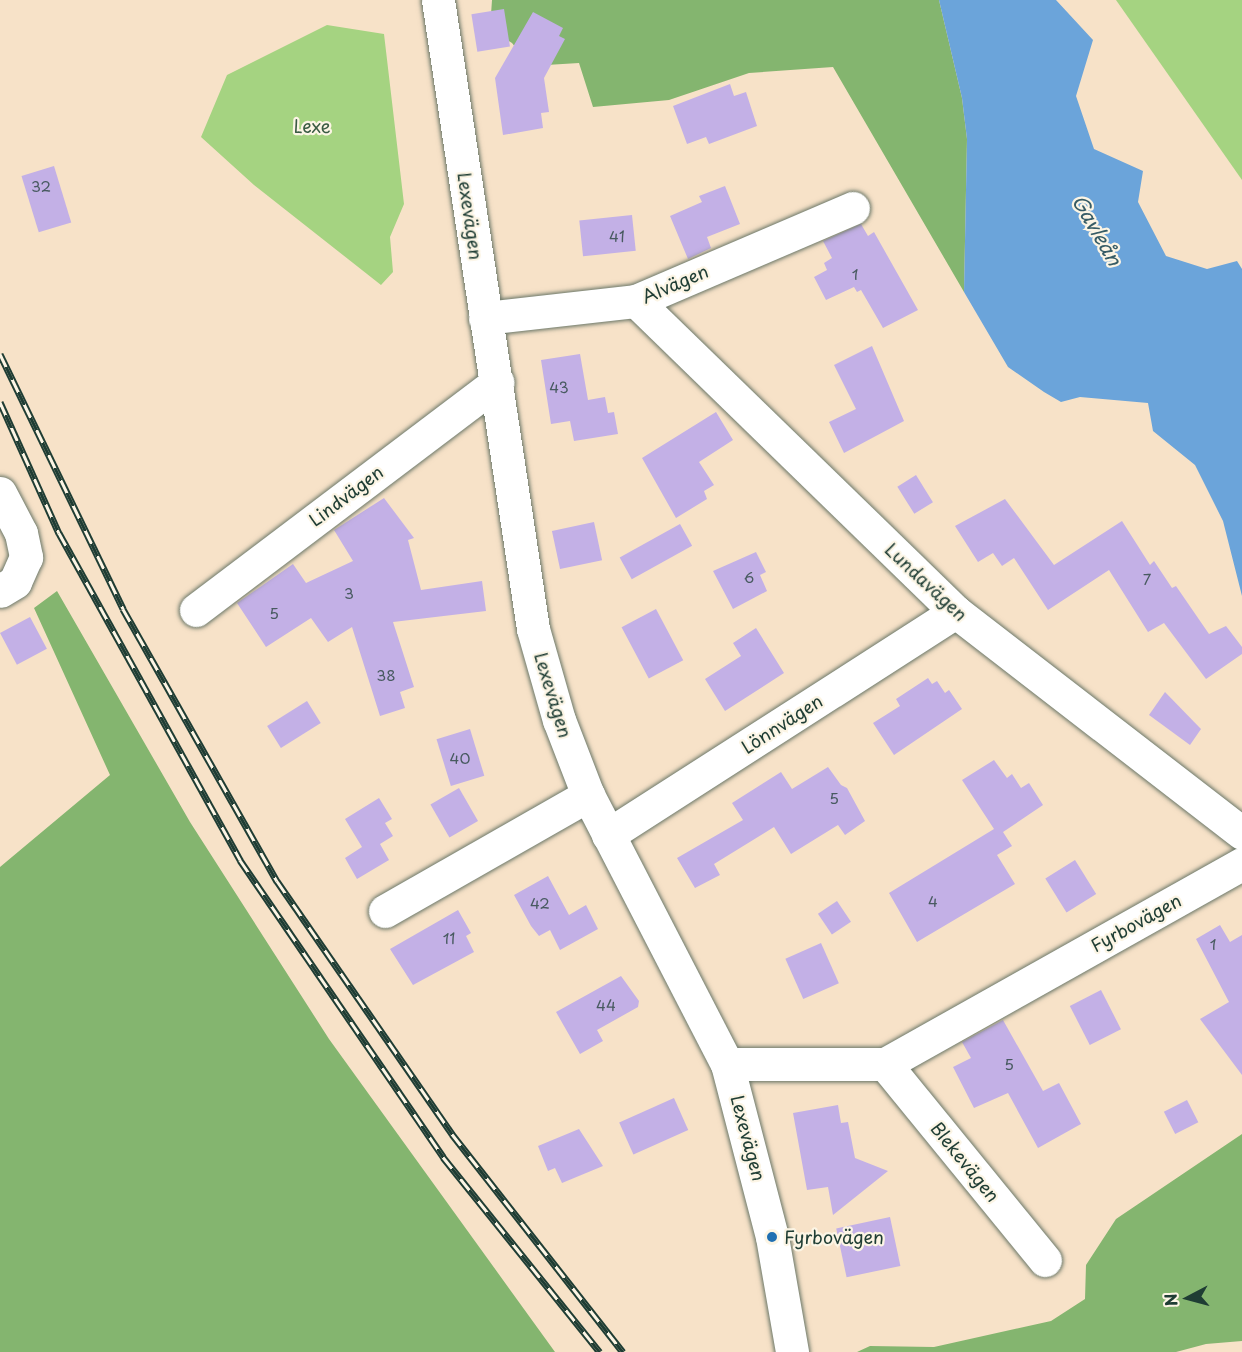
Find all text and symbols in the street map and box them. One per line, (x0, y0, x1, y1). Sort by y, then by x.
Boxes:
park label: Lexe (293, 115, 331, 137)
street label: Lexevägen (453, 171, 487, 261)
house number: 32 (31, 177, 51, 195)
water label: Gavleån (1067, 190, 1127, 270)
house number: 41 (609, 227, 625, 245)
street label: Alvägen (638, 260, 712, 308)
house number: 1 (852, 265, 858, 283)
house number: 43 (549, 378, 569, 396)
street label: Lindvägen (305, 461, 387, 531)
street label: Lundavägen (881, 539, 971, 625)
house number: 6 (744, 568, 754, 586)
house number: 7 (1143, 570, 1151, 588)
house number: 3 (344, 584, 354, 602)
house number: 5 (269, 604, 279, 622)
street label: Lexevägen (530, 650, 576, 740)
house number: 38 (376, 666, 396, 684)
street label: Lönnvägen (737, 690, 827, 758)
house number: 40 (450, 749, 470, 767)
house number: 5 (829, 789, 839, 807)
street label: Fyrbovägen (1087, 889, 1185, 957)
house number: 4 (928, 892, 938, 910)
house number: 42 (530, 894, 550, 912)
house number: 11 (443, 929, 455, 947)
house number: 1 (1210, 935, 1216, 953)
house number: 44 (596, 996, 616, 1014)
house number: 5 (1004, 1055, 1014, 1073)
street label: Lexevägen (726, 1093, 770, 1183)
street label: Blekevägen (926, 1118, 1004, 1206)
place label: Fyrbovägen (784, 1226, 884, 1248)
marker: Fyrbovägen (765, 1230, 779, 1244)
north arrow (1158, 1268, 1218, 1328)
text: N (1158, 1292, 1183, 1307)

